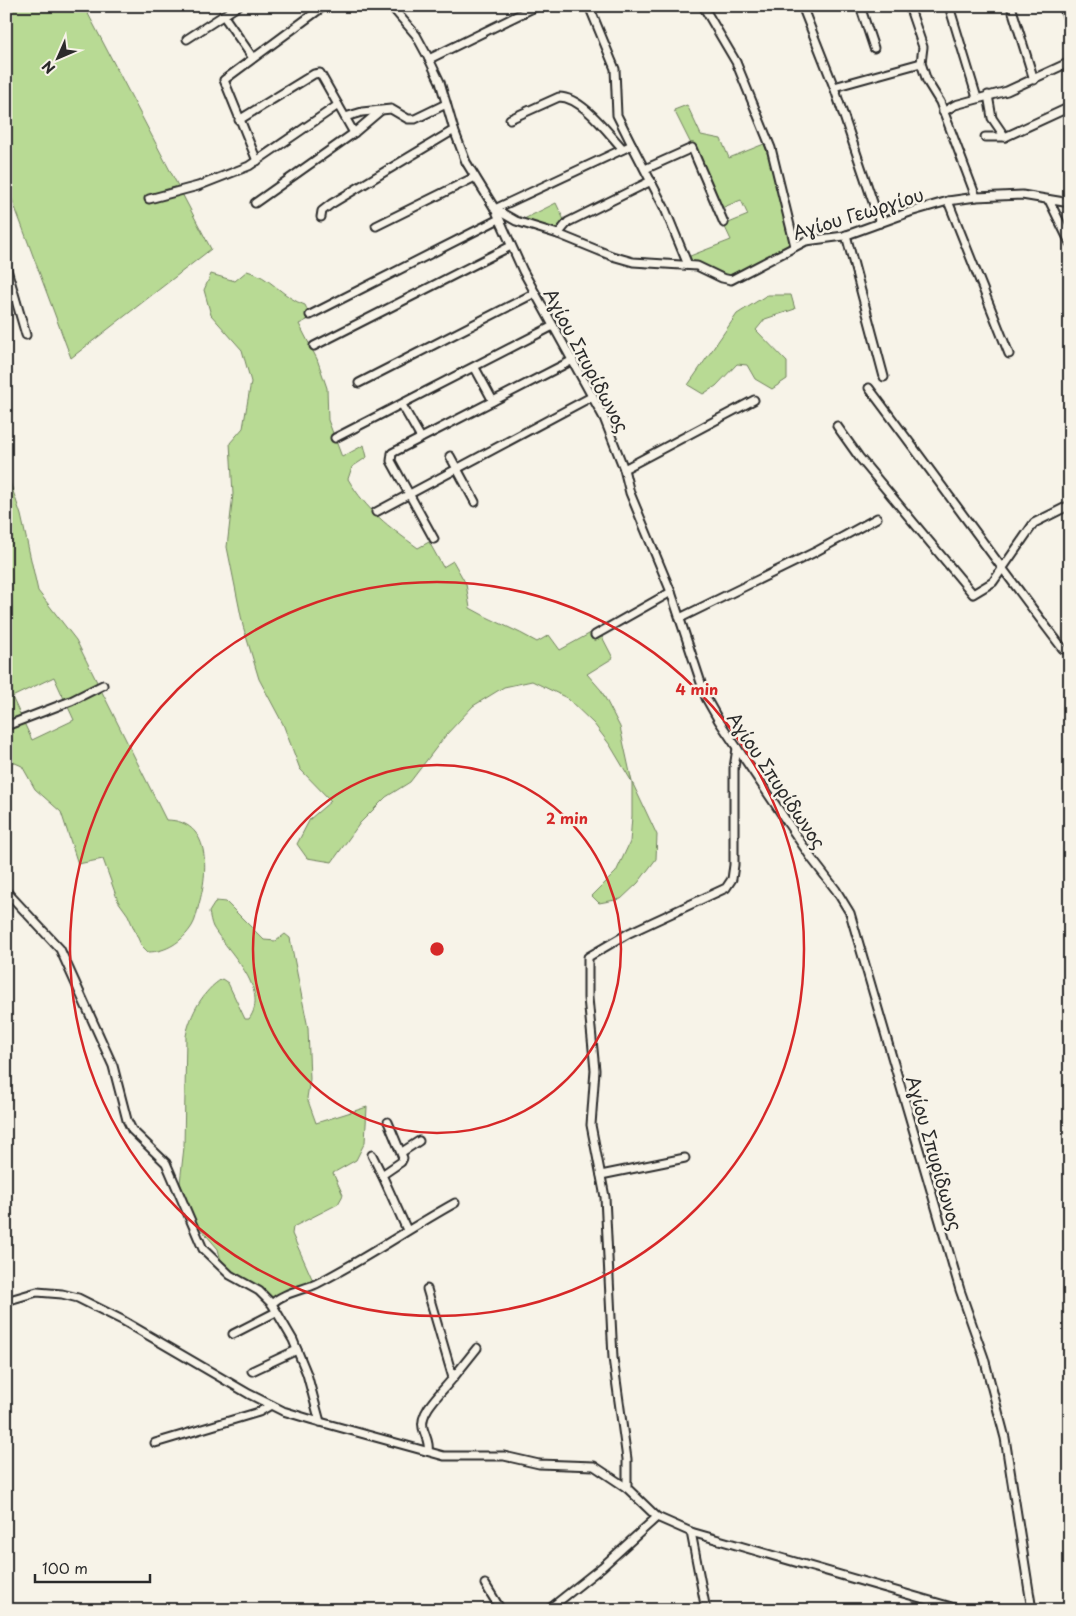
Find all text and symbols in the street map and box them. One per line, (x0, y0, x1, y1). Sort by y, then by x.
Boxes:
north arrow (32, 32, 82, 82)
text: N (37, 56, 60, 79)
street label: Αγίου Γεωργίου (789, 180, 927, 246)
street label: Αγίου Σπυρίδωνος (538, 283, 636, 437)
text: 4 min (676, 677, 718, 700)
street label: Αγίου Σπυρίδωνος (721, 706, 833, 854)
text: 2 min (546, 806, 588, 829)
centre of rings (428, 940, 446, 958)
street label: Αγίου Σπυρίδωνος (900, 1073, 970, 1233)
scale bar (35, 1551, 150, 1583)
text: 100 m (42, 1556, 88, 1579)

